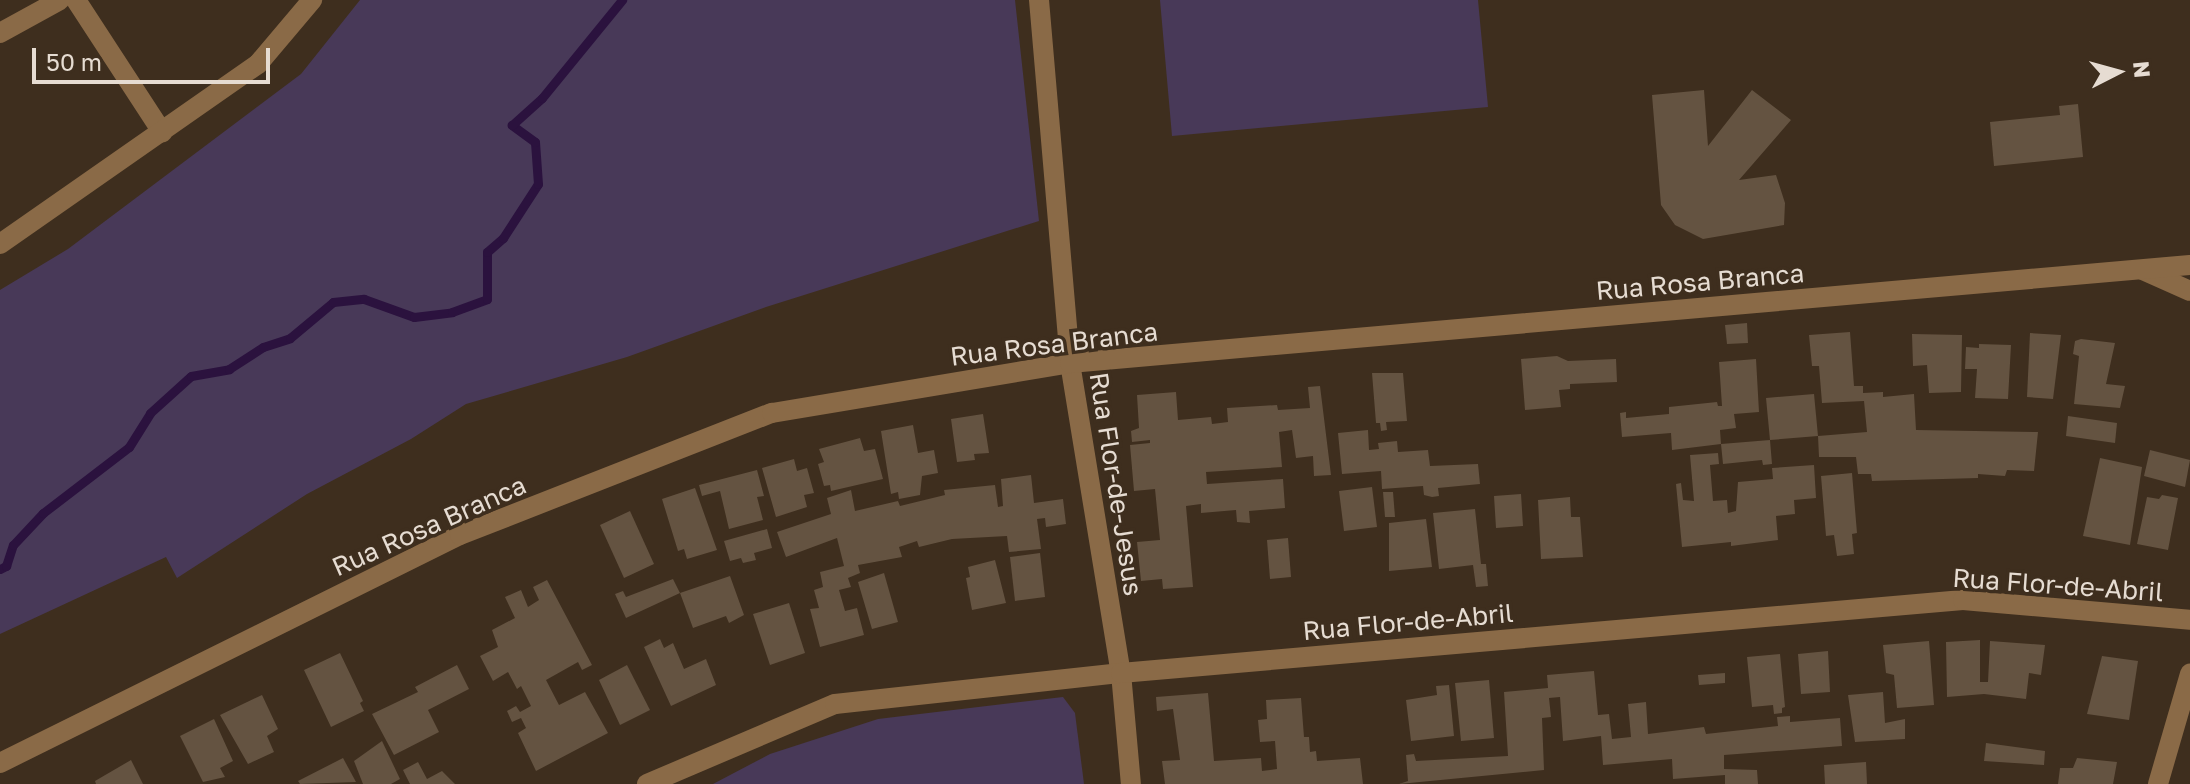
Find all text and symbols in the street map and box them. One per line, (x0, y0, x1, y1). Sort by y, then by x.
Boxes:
scale bar (36, 32, 274, 82)
north arrow (2078, 32, 2158, 112)
text: 50 m (46, 47, 102, 76)
text: N (2128, 60, 2157, 79)
street label: Rua Rosa Branca (1595, 257, 1805, 307)
street label: Rua Rosa Branca (948, 316, 1160, 372)
street label: Rua Flor-de-Jesus (1083, 370, 1149, 598)
street label: Rua Rosa Branca (327, 469, 531, 583)
street label: Rua Flor-de-Abril (1951, 562, 2165, 608)
street label: Rua Flor-de-Abril (1301, 597, 1515, 647)

